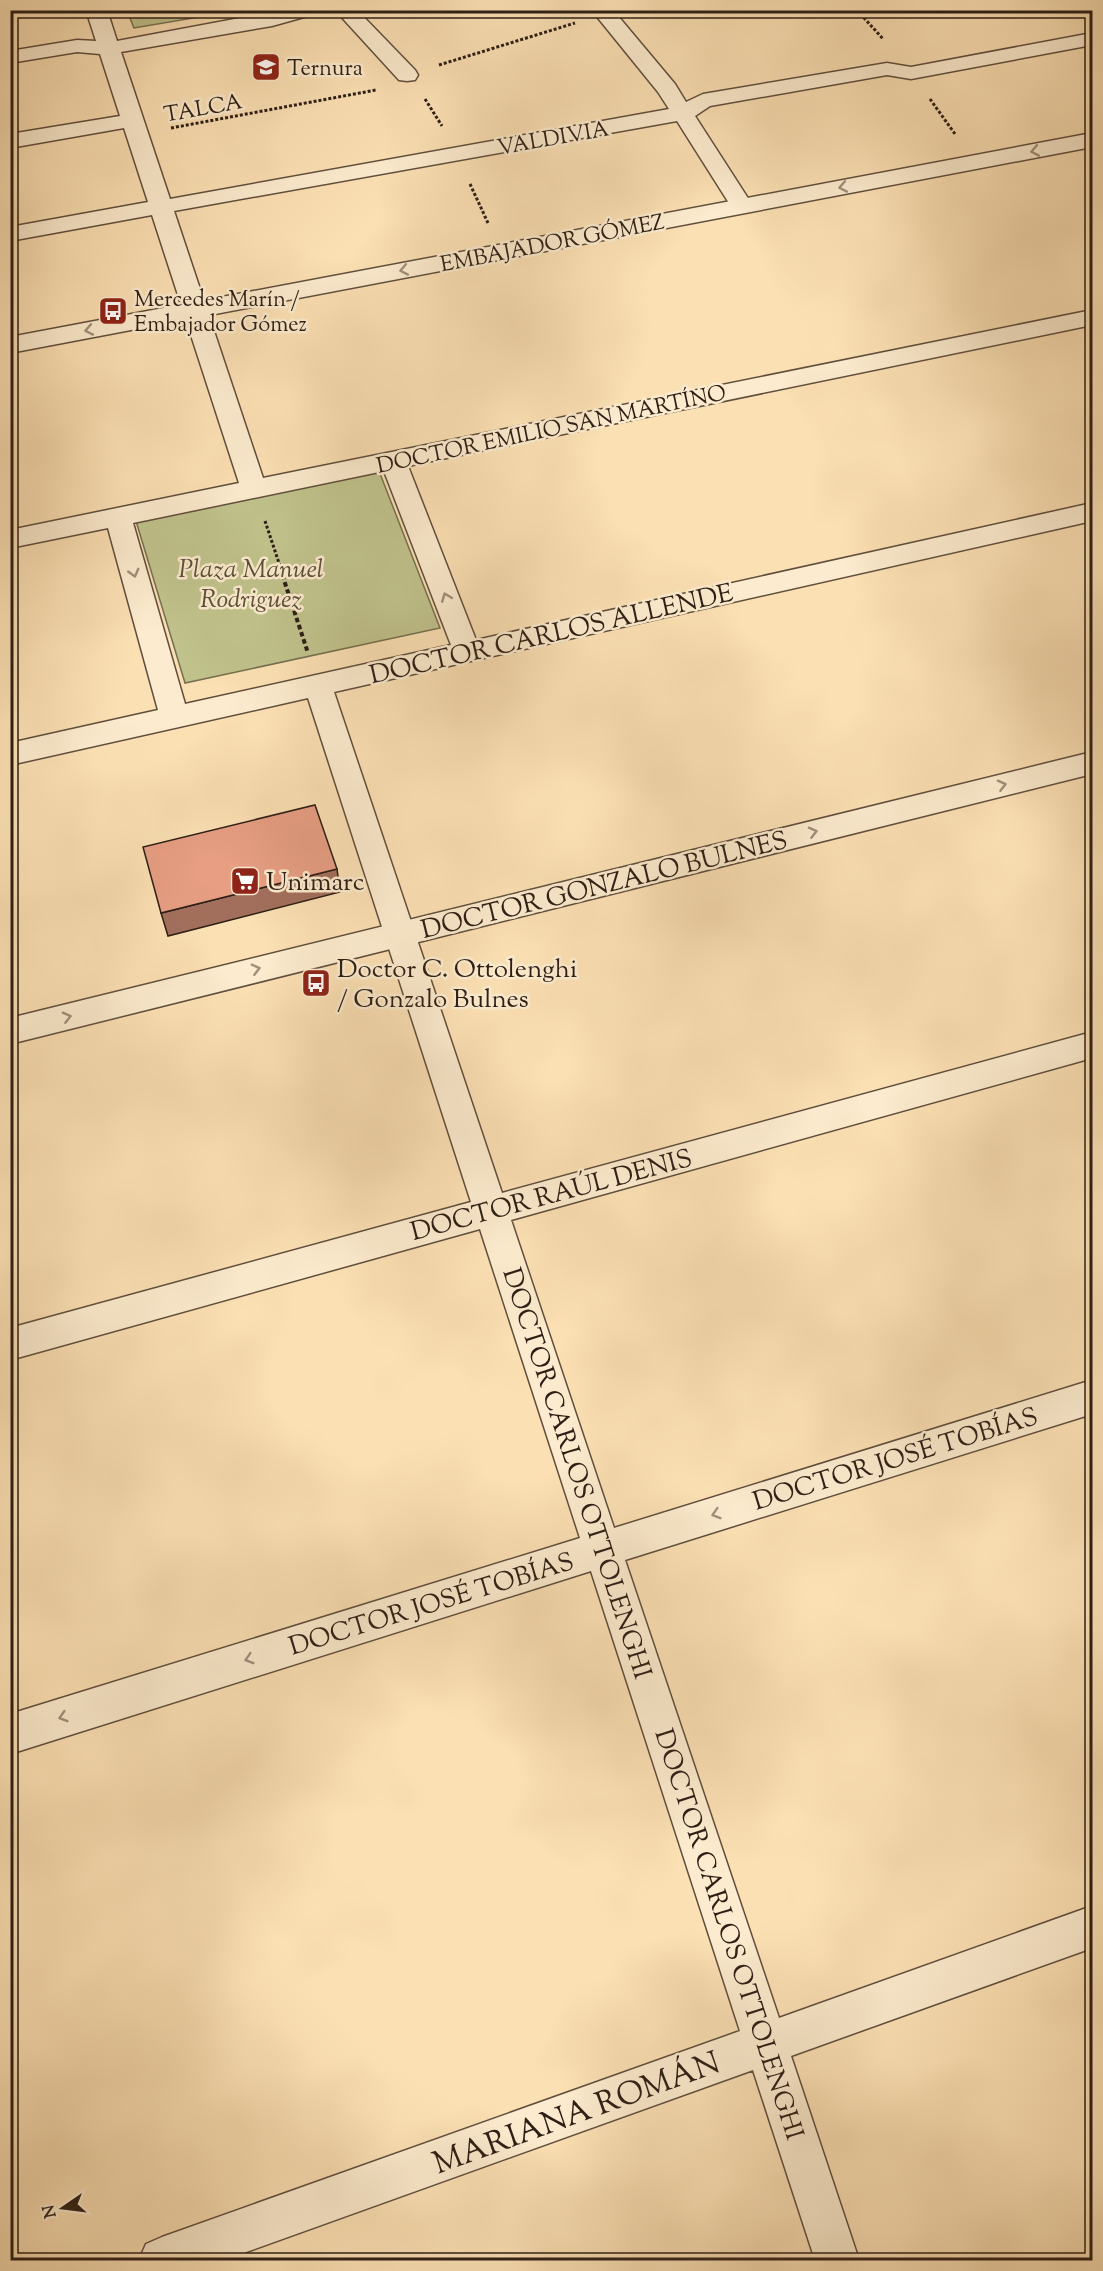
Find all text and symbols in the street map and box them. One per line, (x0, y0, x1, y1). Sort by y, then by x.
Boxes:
school or university icon: Ternura (250, 51, 282, 83)
place label: Ternura (287, 54, 363, 86)
street label: TALCA (162, 87, 245, 133)
street label: VALDIVIA (495, 114, 612, 166)
one-way arrow (1030, 144, 1040, 157)
one-way arrow (839, 180, 849, 193)
street label: EMBAJADOR GÓMEZ (438, 207, 667, 282)
one-way arrow (399, 263, 409, 276)
place label: Mercedes Marín / Embajador Gómez (134, 285, 307, 342)
bus stop icon: Mercedes Marín / Embajador Gómez (97, 295, 129, 327)
one-way arrow (84, 323, 94, 336)
street label: DOCTOR EMILIO SAN MARTÍNO (374, 377, 729, 484)
park label: Plaza Manuel Rodriguez (178, 552, 324, 619)
one-way arrow (127, 567, 139, 578)
street label: DOCTOR CARLOS ALLENDE (366, 575, 737, 695)
one-way arrow (440, 592, 453, 603)
one-way arrow (997, 780, 1007, 793)
street label: DOCTOR GONZALO BULNES (417, 823, 792, 950)
one-way arrow (807, 826, 817, 839)
supermarket icon: Unimarc (229, 865, 261, 897)
place label: Unimarc (266, 865, 365, 902)
place label: Doctor C. Ottolenghi / Gonzalo Bulnes (337, 952, 577, 1019)
one-way arrow (251, 964, 261, 977)
bus stop icon: Doctor C. Ottolenghi / Gonzalo Bulnes (300, 967, 332, 999)
one-way arrow (62, 1011, 72, 1024)
street label: DOCTOR RAÚL DENIS (407, 1141, 697, 1252)
street label: DOCTOR CARLOS OTTOLENGHI (492, 1263, 660, 1685)
street label: DOCTOR JOSÉ TOBÍAS (749, 1399, 1043, 1521)
one-way arrow (711, 1507, 722, 1519)
street label: DOCTOR JOSÉ TOBÍAS (285, 1544, 579, 1666)
one-way arrow (244, 1652, 255, 1665)
one-way arrow (58, 1710, 69, 1723)
street label: DOCTOR CARLOS OTTOLENGHI (644, 1724, 812, 2146)
street label: MARIANA ROMÁN (427, 2041, 727, 2188)
north arrow (33, 2178, 93, 2238)
text: N (38, 2202, 64, 2220)

